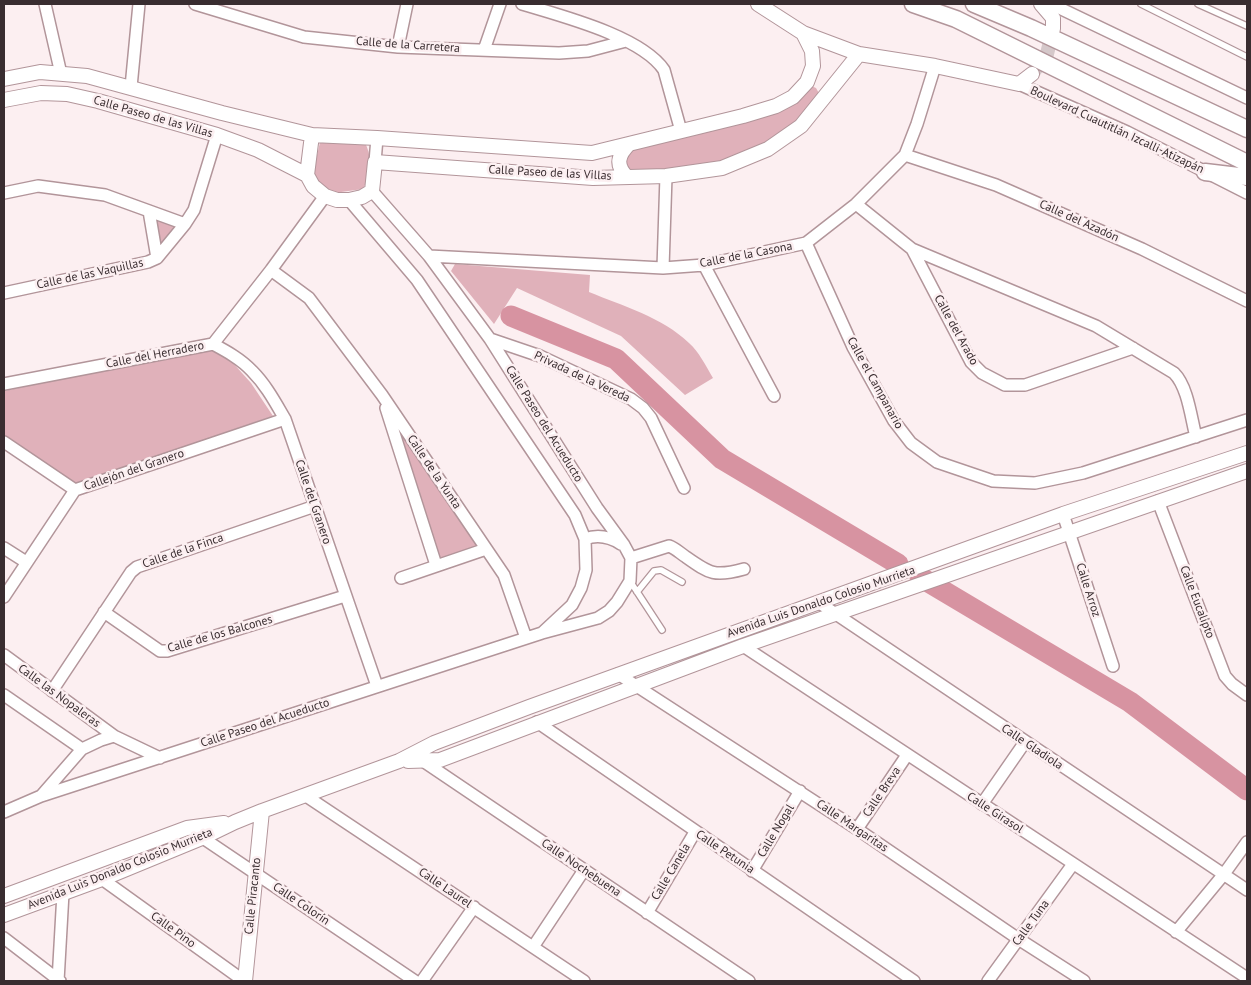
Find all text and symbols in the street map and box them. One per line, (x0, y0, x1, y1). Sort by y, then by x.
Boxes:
street label: Calle de la Carretera (356, 34, 460, 56)
street label: Boulevard Cuautitlán Izcalli-Atizapán (1028, 83, 1206, 177)
street label: Calle Paseo de las Villas (92, 93, 214, 141)
street label: Calle Paseo de las Villas (488, 163, 612, 183)
street label: Calle del Azadón (1037, 197, 1121, 245)
street label: Calle de la Casona (699, 239, 793, 271)
street label: Calle de las Vaquillas (35, 256, 145, 292)
street label: Calle del Arado (931, 292, 981, 368)
street label: Calle el Campanario (844, 335, 906, 431)
street label: Calle del Herradero (105, 338, 205, 372)
street label: Privada de la Vereda (532, 348, 632, 406)
street label: Calle Paseo del Acueducto (502, 363, 586, 485)
street label: Calle de la Yunta (404, 432, 464, 512)
street label: Callejón del Granero (82, 446, 186, 494)
street label: Calle del Granero (292, 458, 334, 546)
street label: Calle de la Finca (141, 530, 225, 572)
street label: Calle Arroz (1073, 561, 1103, 619)
street label: Avenida Luis Donaldo Colosio Murrieta (725, 563, 917, 641)
street label: Calle Eucalipto (1177, 564, 1217, 640)
street label: Calle de los Balcones (166, 612, 274, 656)
street label: Calle las Nopaleras (15, 661, 103, 731)
street label: Calle Paseo del Acueducto (199, 695, 331, 751)
street label: Calle Gladiola (998, 721, 1066, 773)
street label: Calle Breva (860, 764, 904, 820)
street label: Calle Girasol (964, 789, 1026, 837)
street label: Calle Margaritas (813, 797, 891, 855)
street label: Calle Nogal (755, 802, 797, 860)
street label: Avenida Luis Donaldo Colosio Murrieta (25, 825, 215, 913)
street label: Calle Petunia (693, 827, 757, 877)
street label: Calle Nochebuena (538, 836, 624, 900)
street label: Calle Canela (648, 841, 694, 903)
street label: Calle Piracanto (242, 857, 264, 935)
street label: Calle Laurel (416, 865, 474, 911)
street label: Calle Colorín (270, 880, 332, 928)
street label: Calle Tuna (1010, 897, 1052, 949)
street label: Calle Pino (148, 909, 198, 951)

